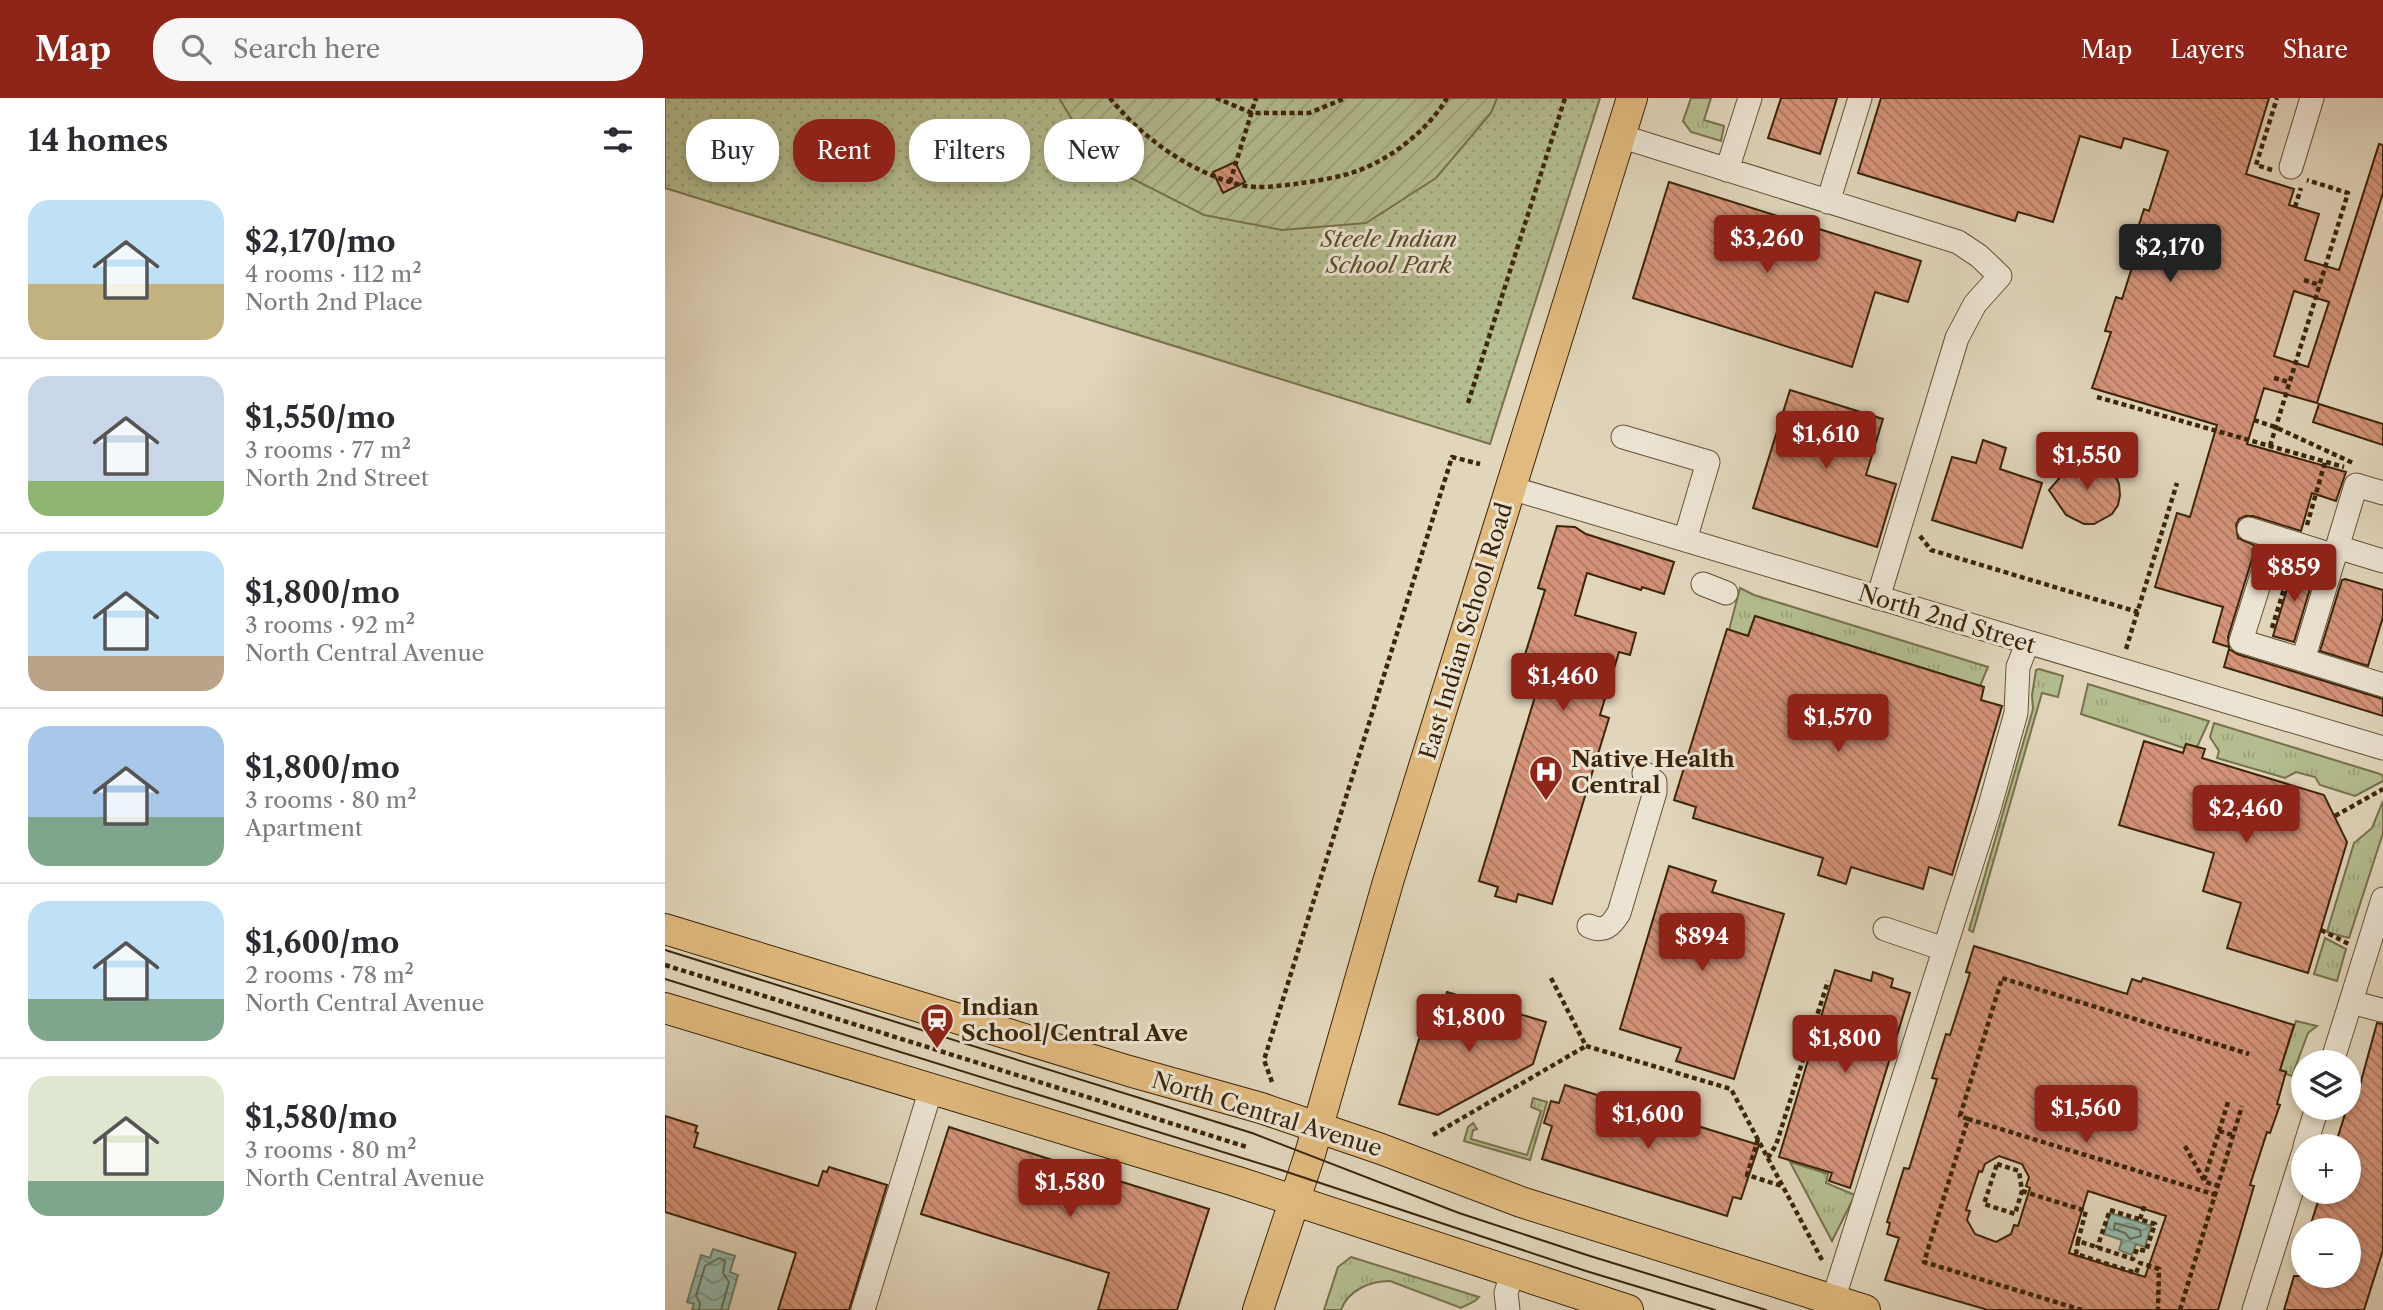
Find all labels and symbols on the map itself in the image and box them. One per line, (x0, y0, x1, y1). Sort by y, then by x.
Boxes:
pin: $3,260 (1710, 216, 1824, 275)
park label: Steele Indian School Park (1319, 225, 1457, 279)
pin: $2,170 (2113, 225, 2227, 284)
pin: $1,610 (1769, 412, 1883, 471)
pin: $1,550 (2030, 432, 2144, 492)
street label: East Indian School Road (1414, 499, 1518, 763)
pin: $859 (2253, 545, 2335, 604)
street label: North 2nd Street (1855, 579, 2039, 659)
pin: $1,460 (1506, 654, 1620, 713)
pin: $1,570 (1781, 694, 1895, 754)
place label: Native Health Central (1571, 745, 1735, 799)
hospital icon: Native Health Central (1527, 753, 1565, 802)
pin: $2,460 (2189, 786, 2303, 845)
pin: $894 (1661, 914, 1743, 973)
place label: Indian School/Central Ave (961, 993, 1188, 1047)
pin: $1,800 (1412, 995, 1526, 1054)
station icon: Indian School/Central Ave (918, 1001, 956, 1050)
pin: $1,800 (1788, 1016, 1902, 1075)
street label: North Central Avenue (1148, 1066, 1386, 1162)
pin: $1,560 (2029, 1086, 2143, 1145)
pin: $1,600 (1591, 1091, 1705, 1151)
pin: $1,580 (1013, 1160, 1127, 1219)

